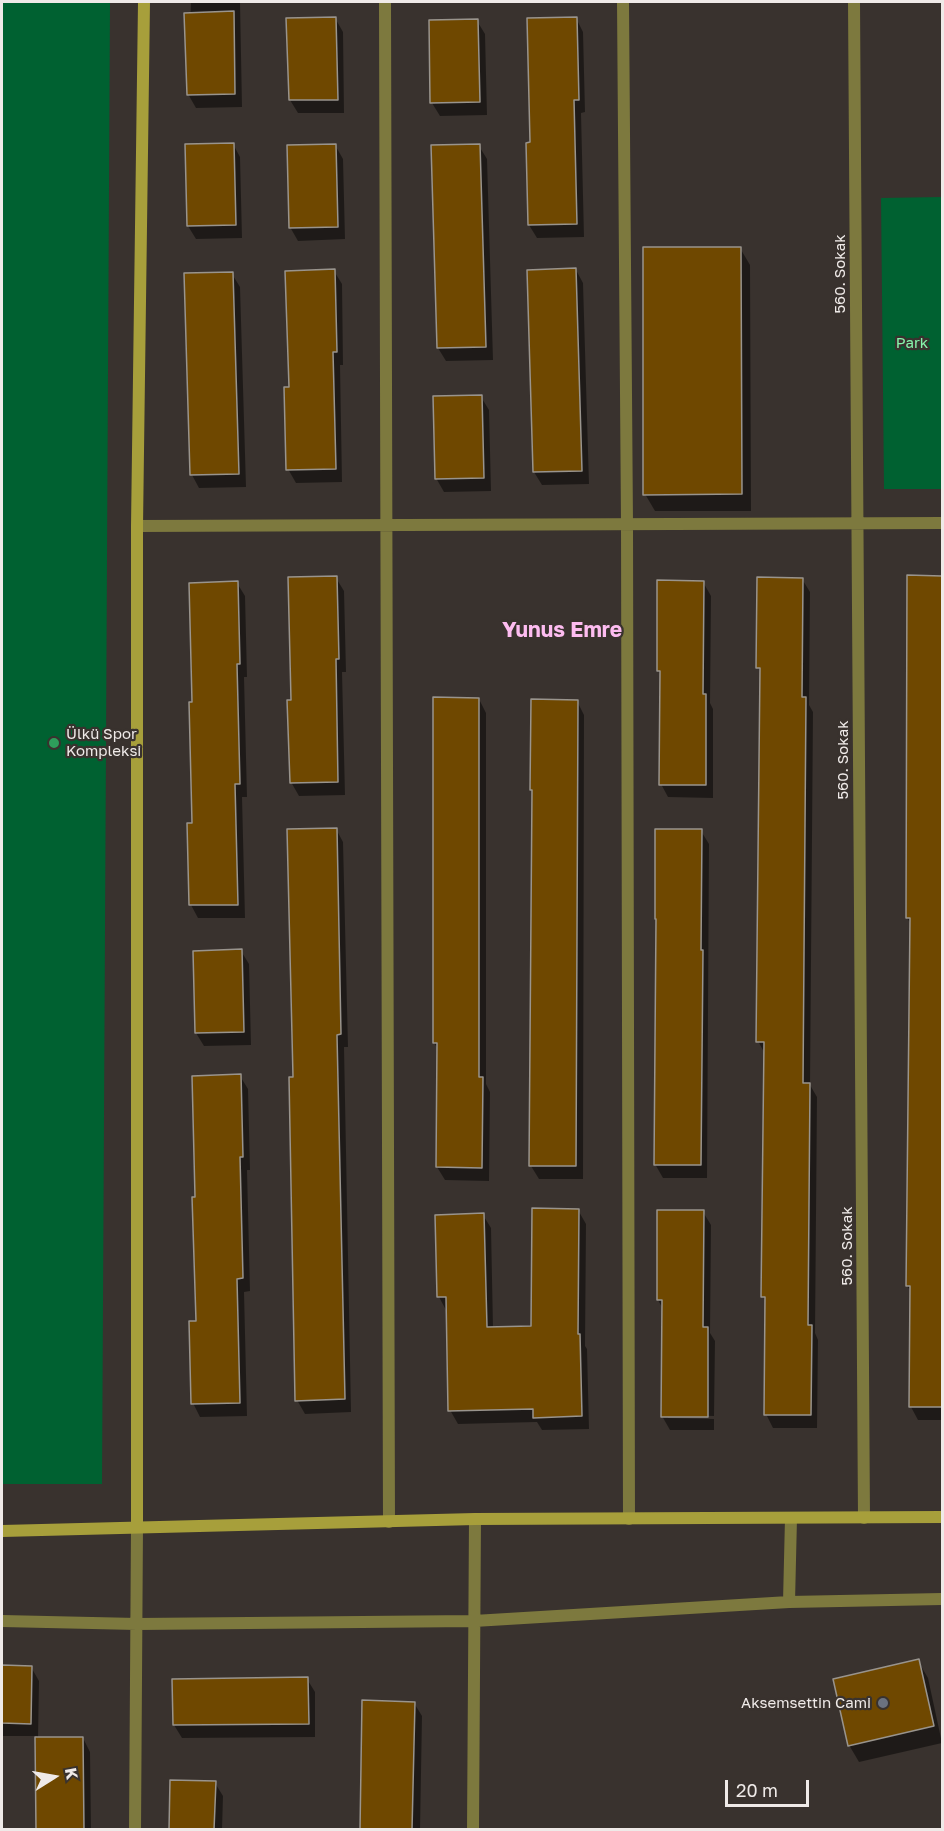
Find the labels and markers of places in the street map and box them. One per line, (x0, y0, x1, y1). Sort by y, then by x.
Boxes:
place label: Ülkü Spor Kompleksi (66, 725, 141, 760)
marker: Ülkü Spor Kompleksi (47, 736, 61, 750)
place label: Aksemsettin Cami (741, 1694, 871, 1712)
marker: Aksemsettin Cami (876, 1696, 890, 1710)

